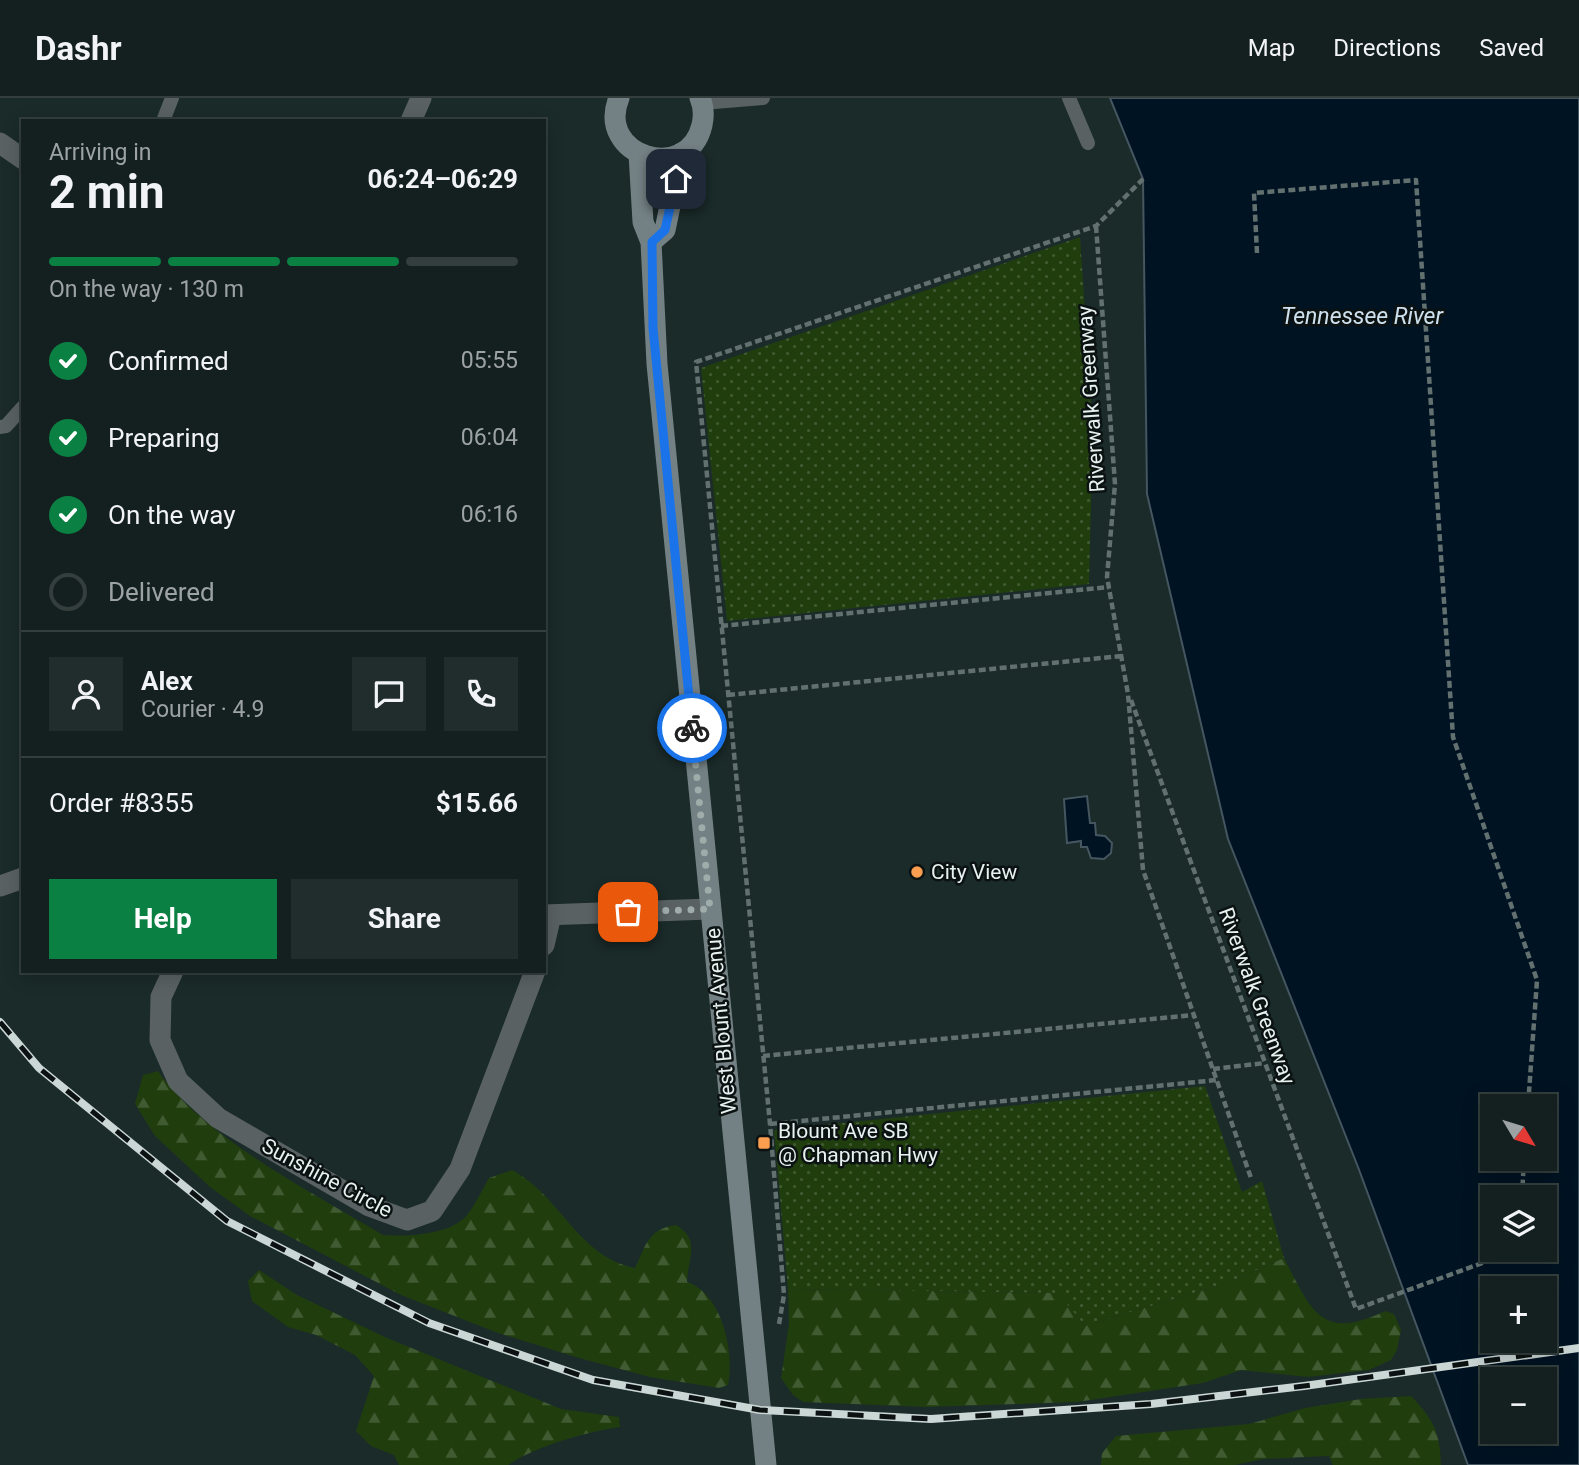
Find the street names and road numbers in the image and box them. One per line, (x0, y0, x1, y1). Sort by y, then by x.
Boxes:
street label: Riverwalk Greenway (1073, 305, 1109, 493)
street label: Riverwalk Greenway (1214, 904, 1300, 1088)
street label: West Blount Avenue (701, 927, 741, 1115)
street label: Sunshine Circle (258, 1134, 396, 1222)

